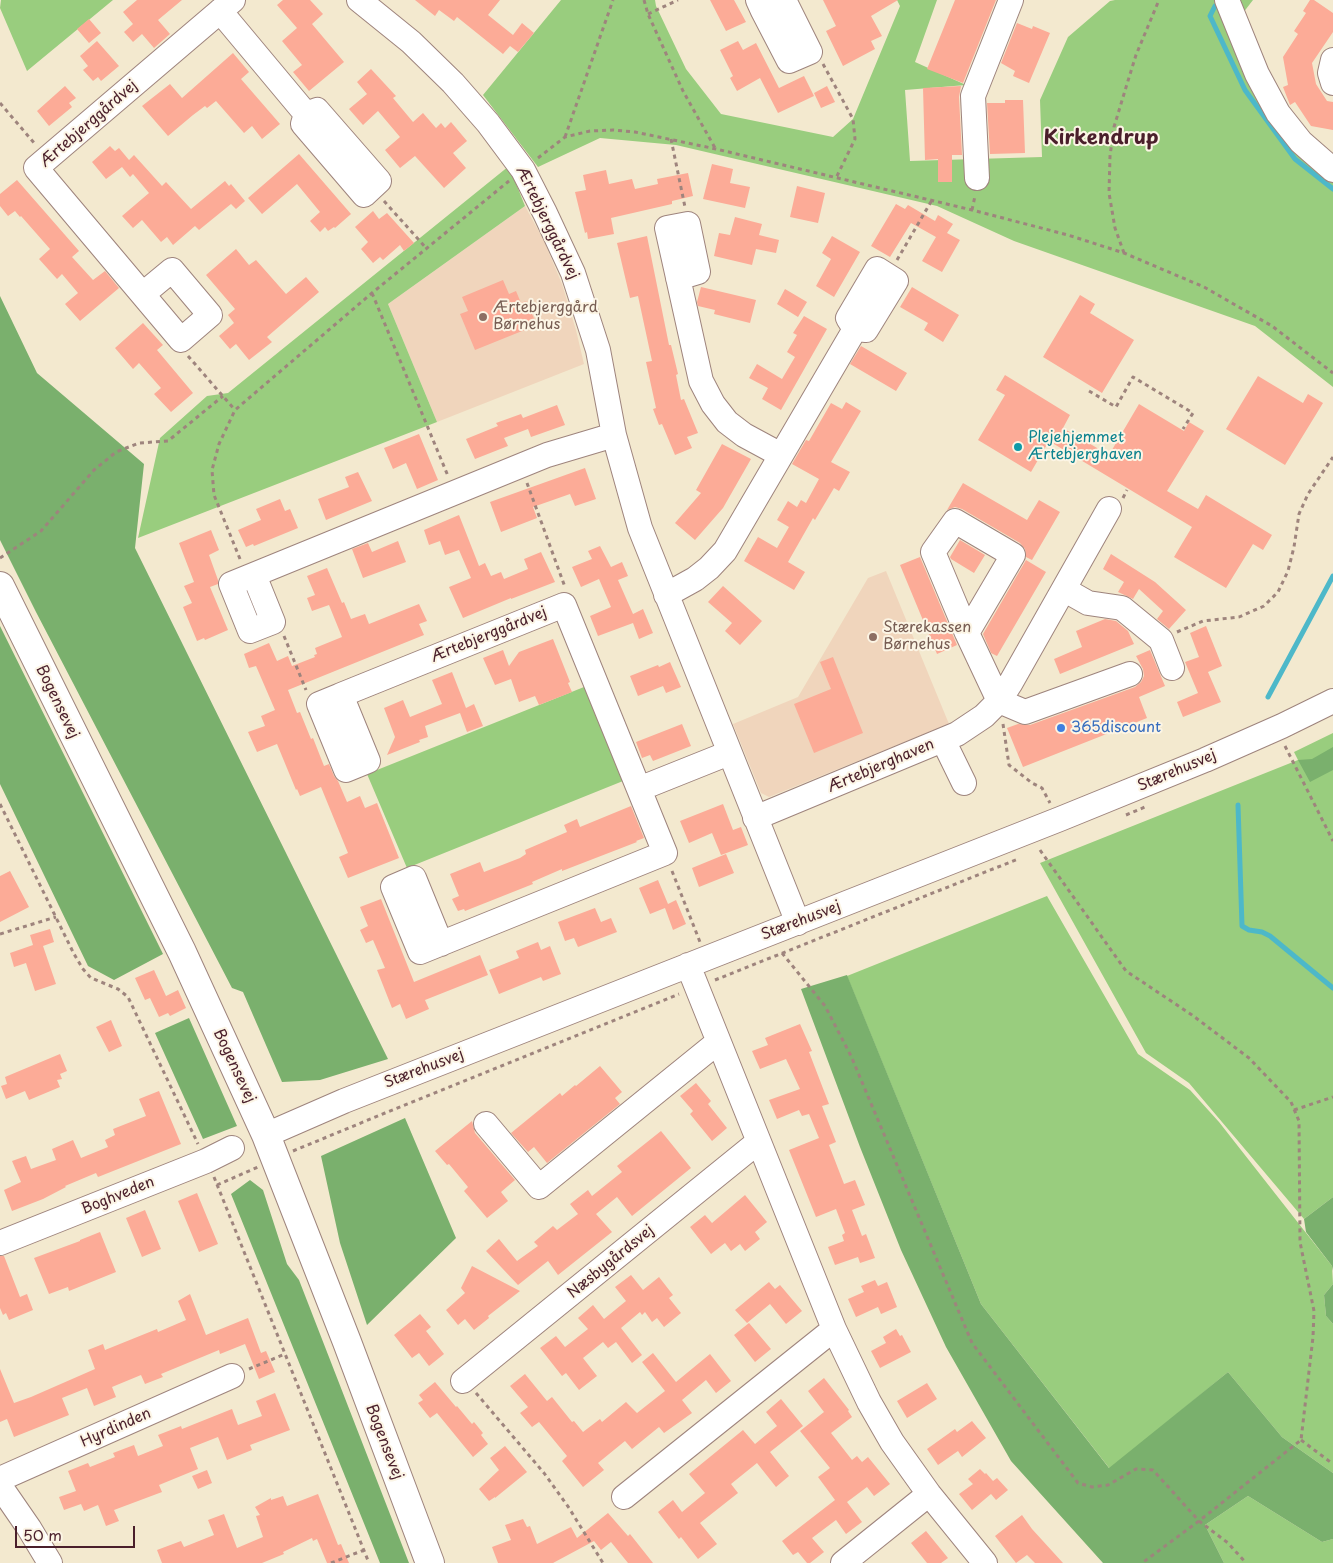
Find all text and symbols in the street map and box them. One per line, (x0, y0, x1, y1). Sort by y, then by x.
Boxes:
street label: Ærtebjerggårdvej (37, 77, 141, 171)
district label: Kirkendrup (1044, 126, 1158, 150)
street label: Ærtebjerggårdvej (512, 164, 582, 282)
place label: Ærtebjerggård Børnehus (493, 299, 598, 334)
marker: Ærtebjerggård Børnehus (477, 311, 489, 323)
place label: Plejehjemmet Ærtebjerghaven (1028, 429, 1142, 464)
marker: Plejehjemmet Ærtebjerghaven (1012, 441, 1024, 453)
street label: Ærtebjerggårdvej (428, 604, 550, 666)
place label: Stærekassen Børnehus (883, 619, 971, 654)
marker: Stærekassen Børnehus (867, 631, 879, 643)
street label: Bogensevej (32, 662, 82, 742)
place label: 365discount (1071, 719, 1161, 737)
marker: 365discount (1055, 722, 1067, 734)
street label: Ærtebjerghaven (825, 735, 937, 797)
street label: Stærehusvej (1135, 746, 1219, 796)
street label: Stærehusvej (759, 898, 843, 944)
street label: Bogensevej (209, 1026, 259, 1106)
street label: Stærehusvej (382, 1046, 466, 1092)
street label: Boghveden (79, 1173, 157, 1219)
street label: Næsbygårdsvej (564, 1222, 658, 1302)
street label: Bogensevej (361, 1402, 407, 1482)
street label: Hyrdinden (78, 1404, 154, 1452)
scale bar (18, 1516, 138, 1548)
text: 50 m (23, 1523, 62, 1546)

